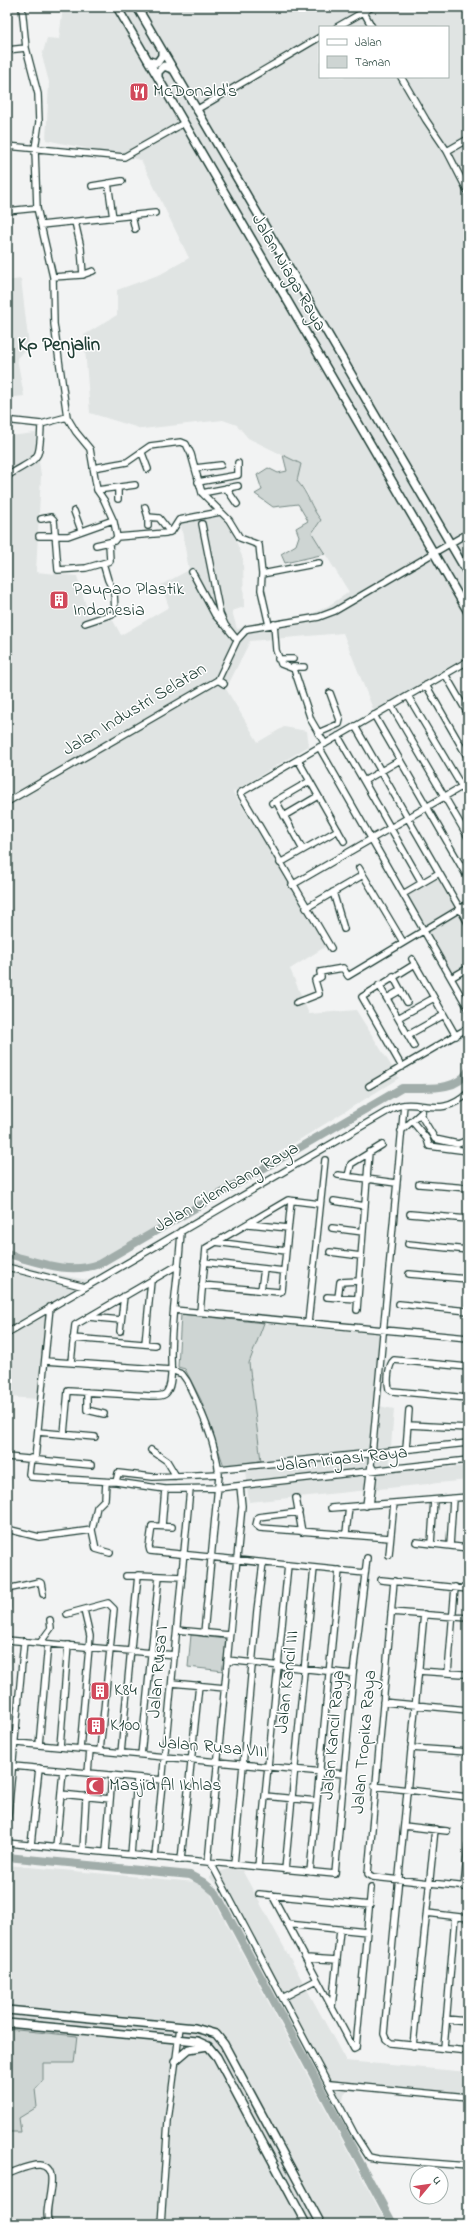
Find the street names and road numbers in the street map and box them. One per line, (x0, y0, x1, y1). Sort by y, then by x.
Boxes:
street label: Jalan Niaga Raya (243, 210, 332, 337)
street label: Jalan Industri Selatan (58, 657, 212, 763)
street label: Jalan Cilembang Raya (150, 1136, 305, 1241)
street label: Jalan Irigasi Raya (275, 1440, 409, 1481)
street label: Jalan Rusa I (142, 1625, 176, 1719)
street label: Jalan Kancil III (270, 1629, 306, 1735)
street label: Jalan Kancil Raya (315, 1669, 353, 1801)
street label: Jalan Tropika Raya (346, 1669, 384, 1815)
street label: Jalan Rusa VIII (157, 1730, 269, 1766)

